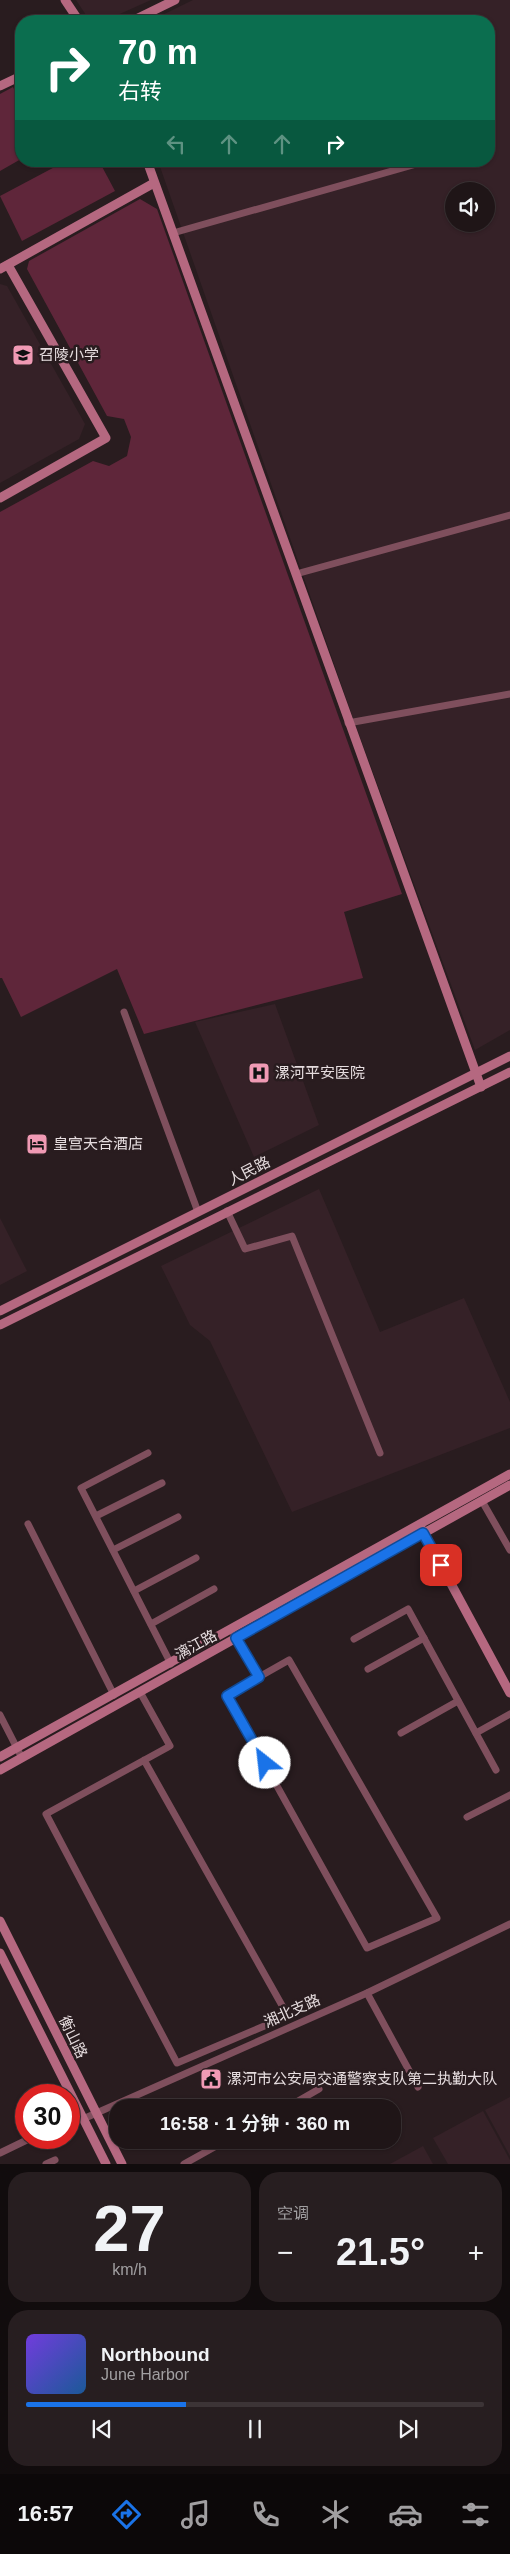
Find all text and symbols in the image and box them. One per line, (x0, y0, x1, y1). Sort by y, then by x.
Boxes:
text: 70 m (118, 32, 198, 71)
icon: right (35, 35, 100, 100)
text: 右转 (118, 79, 162, 104)
icon: left (162, 130, 190, 158)
icon: ahead (215, 130, 243, 158)
icon: ahead (268, 130, 296, 158)
icon: right (321, 130, 349, 158)
map controls (445, 182, 495, 232)
button: sound (445, 182, 495, 232)
school or university icon: 召陵小学 (11, 343, 35, 367)
place label: 召陵小学 (39, 346, 99, 363)
hospital icon: 漯河平安医院 (247, 1061, 271, 1085)
place label: 漯河平安医院 (275, 1064, 365, 1081)
hotel icon: 皇宫天合酒店 (25, 1132, 49, 1156)
place label: 皇宫天合酒店 (53, 1135, 143, 1152)
street label: 人民路 (225, 1153, 273, 1188)
pin (420, 1544, 462, 1586)
icon: arrive (427, 1551, 455, 1579)
street label: 漓江路 (172, 1626, 220, 1663)
position arrow (238, 1736, 290, 1788)
street label: 湘北支路 (261, 1991, 323, 2031)
street label: 衡山路 (56, 2013, 91, 2061)
public building icon: 漯河市公安局交通警察支队第二执勤大队 (199, 2067, 223, 2091)
place label: 漯河市公安局交通警察支队第二执勤大队 (227, 2070, 497, 2087)
speed limit sign: 30 (15, 2084, 80, 2149)
text: 16:58 · 1 分钟 · 360 m (160, 2113, 350, 2134)
text: 27 (93, 2192, 166, 2265)
text: 空调 (277, 2205, 309, 2222)
text: 21.5° (336, 2231, 425, 2273)
text: − (277, 2237, 293, 2268)
text: + (468, 2237, 484, 2268)
text: km/h (112, 2261, 147, 2278)
text: Northbound (101, 2344, 210, 2365)
text: June Harbor (101, 2366, 189, 2383)
icon: previous (88, 2415, 116, 2443)
icon: pause (241, 2415, 269, 2443)
icon: next (394, 2415, 422, 2443)
icon: directions (109, 2497, 144, 2532)
icon: music (178, 2497, 213, 2532)
icon: phone (248, 2497, 283, 2532)
icon: climate (318, 2497, 353, 2532)
icon: car (388, 2497, 423, 2532)
icon: filters (458, 2497, 493, 2532)
text: 16:57 (17, 2501, 74, 2526)

